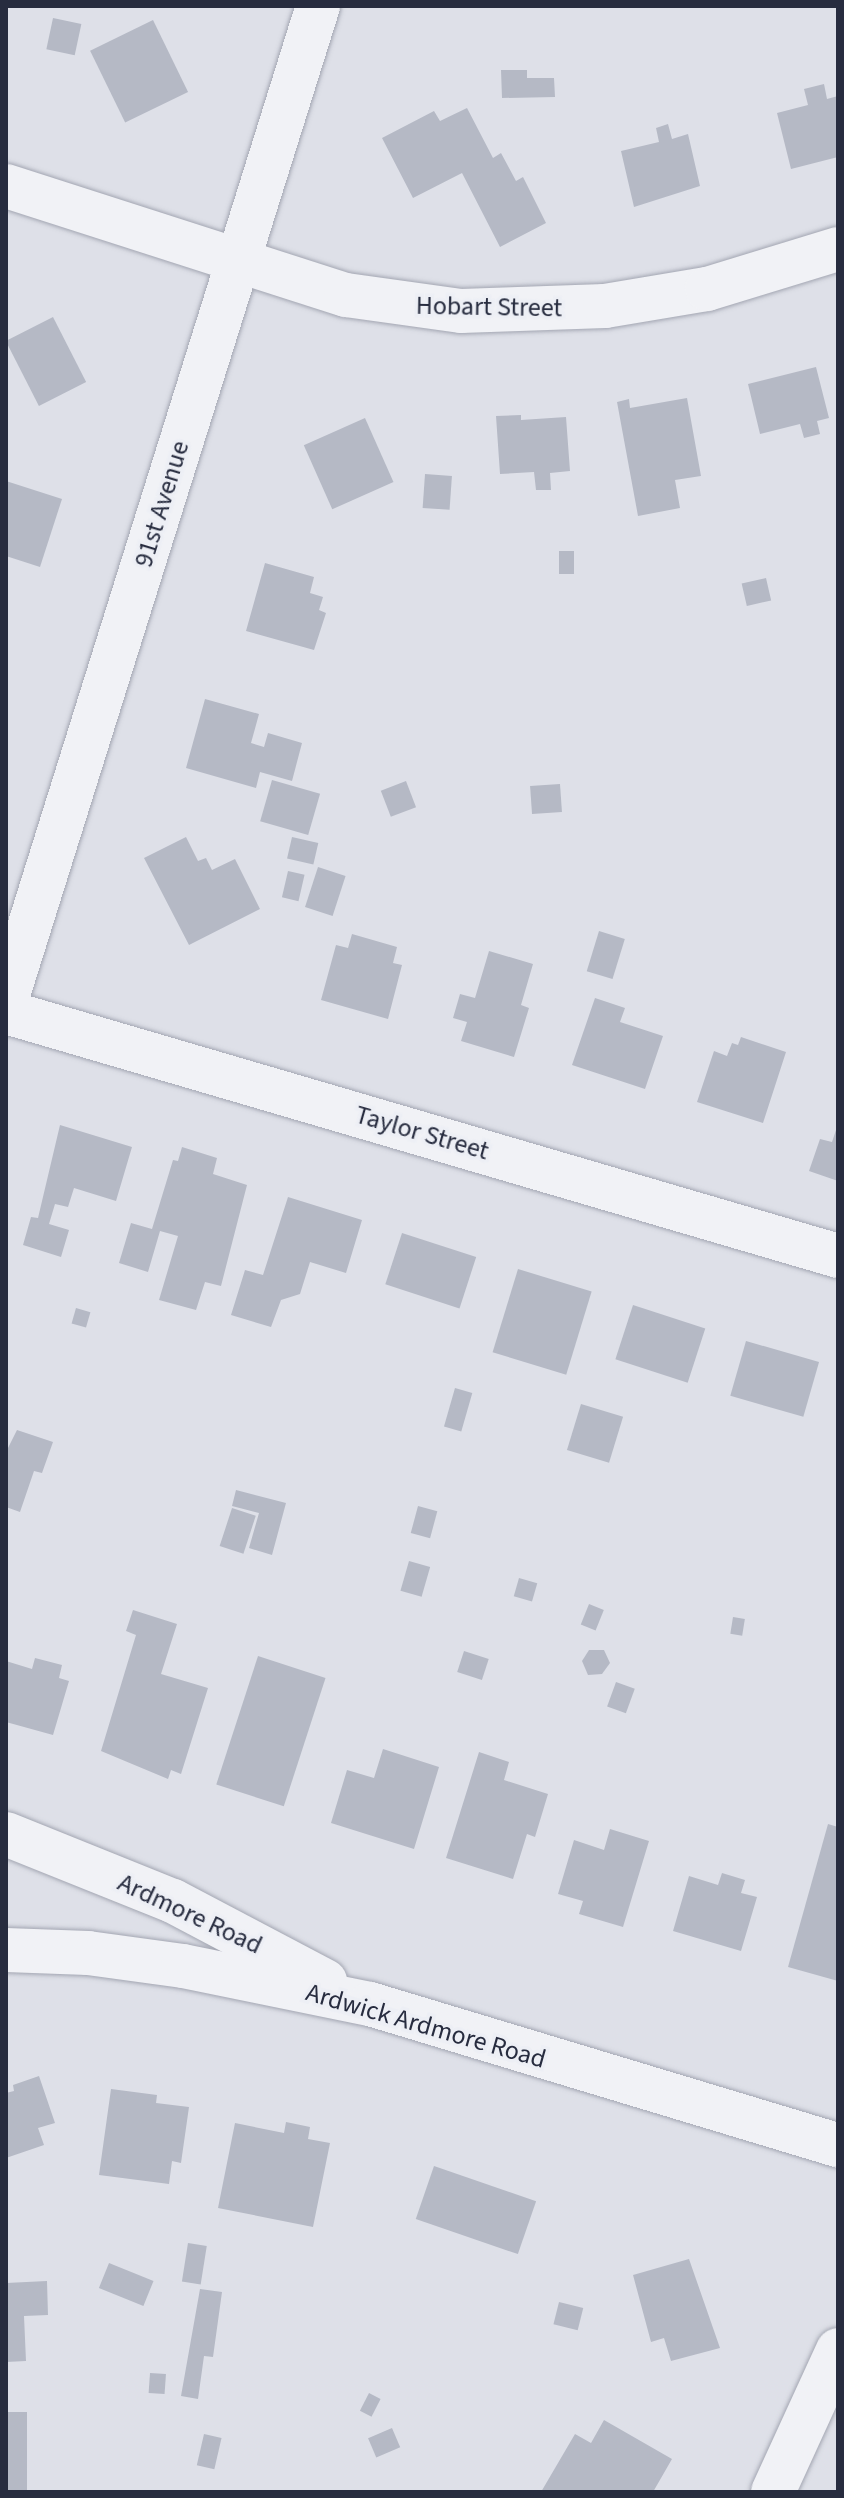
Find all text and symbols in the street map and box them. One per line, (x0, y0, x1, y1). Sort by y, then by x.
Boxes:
street label: Hobart Street (416, 290, 562, 324)
street label: 91st Avenue (128, 437, 196, 571)
street label: Taylor Street (352, 1099, 492, 1167)
street label: Ardmore Road (113, 1867, 267, 1961)
street label: Ardwick Ardmore Road (303, 1977, 549, 2075)

